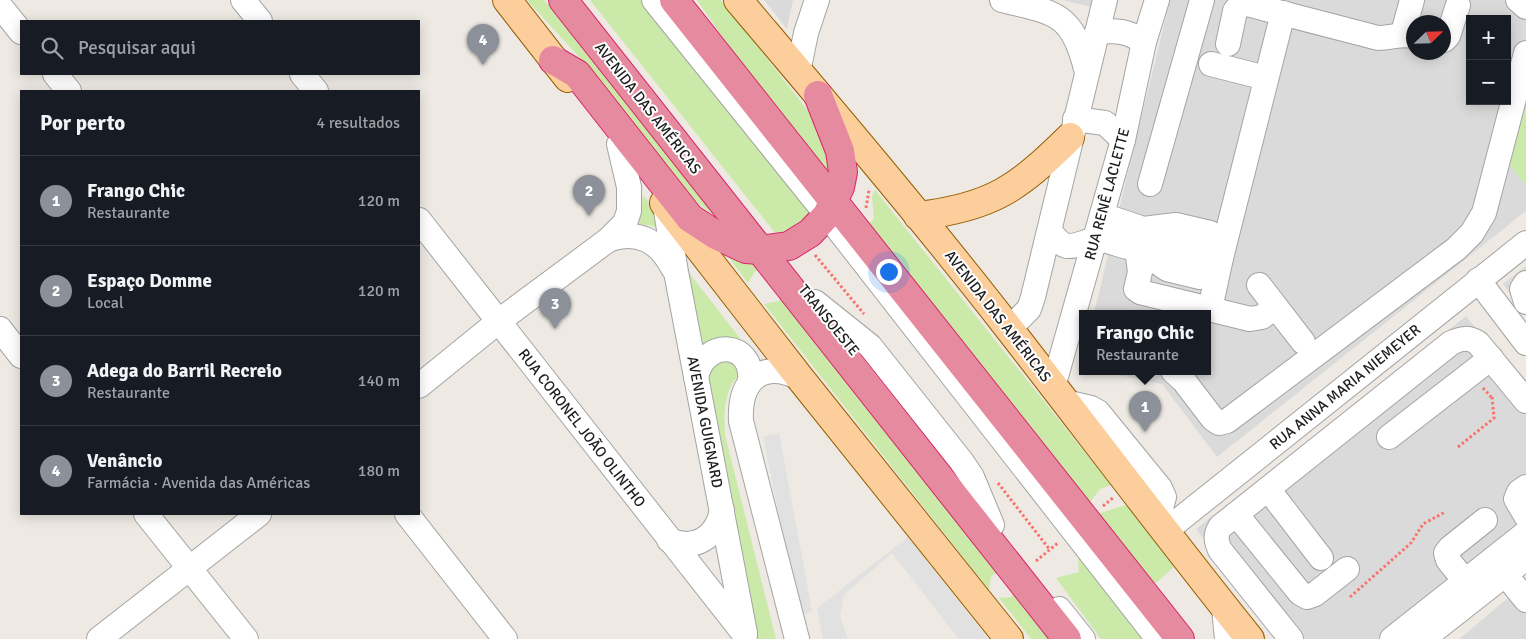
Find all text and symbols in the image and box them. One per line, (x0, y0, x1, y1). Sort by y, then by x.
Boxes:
north arrow (1406, 15, 1451, 60)
map controls (1466, 15, 1511, 105)
button: + (1466, 15, 1511, 60)
search box (20, 20, 420, 75)
pin: 4 (467, 24, 499, 65)
icon: search (38, 34, 66, 62)
text: Pesquisar aqui (78, 36, 196, 60)
street label: AVENIDA DAS AMÉRICAS (591, 38, 706, 177)
button: − (1466, 60, 1511, 105)
text: Por perto (40, 110, 125, 136)
text: 4 resultados (317, 113, 400, 133)
street label: RUA RENÊ LACLETTE (1081, 126, 1133, 262)
pin: 2 (573, 175, 605, 216)
text: Frango Chic (87, 179, 185, 203)
text: 1 (52, 191, 60, 211)
text: 120 m (358, 191, 400, 211)
text: Restaurante (87, 203, 170, 223)
street label: AVENIDA DAS AMÉRICAS (941, 246, 1056, 385)
your location (876, 259, 902, 285)
text: Espaço Domme (87, 269, 212, 293)
text: 2 (52, 281, 60, 301)
text: 120 m (358, 281, 400, 301)
street label: TRANSOESTE (795, 281, 863, 359)
pin: 3 (539, 288, 571, 329)
text: Local (87, 293, 124, 313)
popup (1079, 310, 1211, 375)
text: Frango Chic (1096, 321, 1194, 345)
street label: RUA ANNA MARIA NIEMEYER (1266, 321, 1424, 453)
street label: RUA CORONEL JOÃO OLINTHO (515, 345, 650, 511)
text: Restaurante (1096, 345, 1179, 365)
street label: AVENIDA GUIGNARD (683, 355, 727, 489)
text: Adega do Barril Recreio (87, 359, 282, 383)
text: 3 (52, 371, 60, 391)
text: 140 m (358, 371, 400, 391)
text: Restaurante (87, 383, 170, 403)
pin: 1 (1129, 391, 1161, 432)
text: Venâncio (87, 449, 162, 473)
text: 4 (52, 461, 60, 481)
text: 180 m (358, 461, 400, 481)
text: Farmácia · Avenida das Américas (87, 473, 310, 493)

